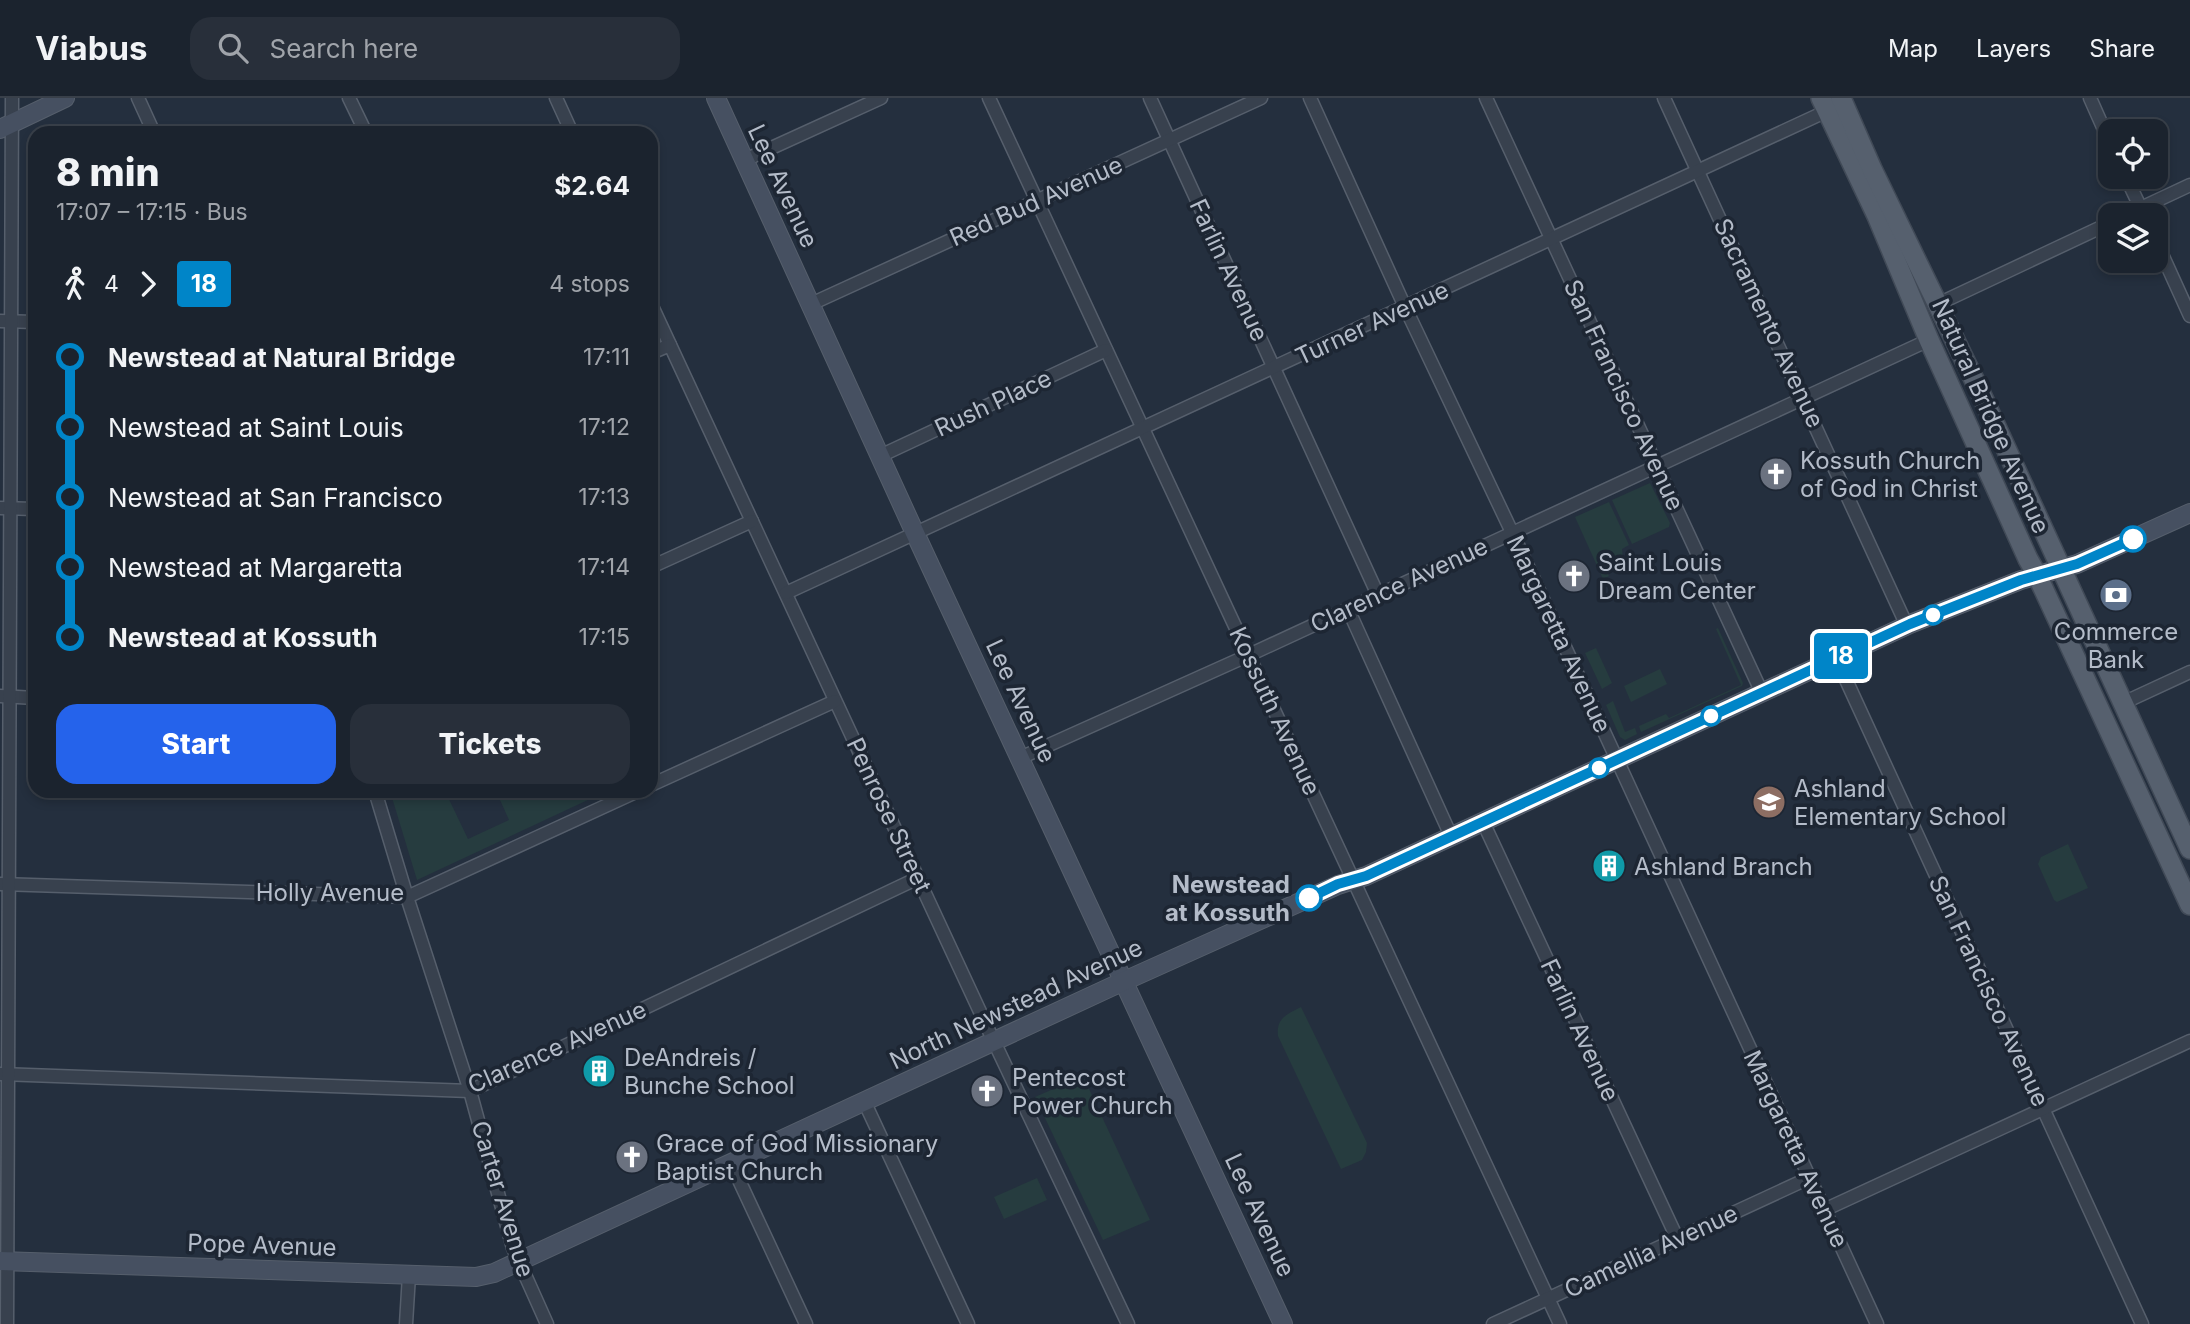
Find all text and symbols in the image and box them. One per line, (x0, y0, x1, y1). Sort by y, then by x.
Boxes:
search box (190, 17, 680, 80)
text: Viabus (35, 28, 148, 68)
icon: search (214, 29, 252, 67)
text: Search here (270, 33, 418, 64)
text: Map (1888, 34, 1938, 63)
text: Layers (1976, 34, 2051, 63)
text: Share (2089, 34, 2155, 63)
map controls (2098, 119, 2168, 273)
button: locate (2098, 119, 2168, 189)
street label: Lee Avenue (742, 120, 824, 252)
text: 8 min (56, 149, 160, 195)
street label: Red Bud Avenue (945, 150, 1127, 252)
text: $2.64 (554, 170, 630, 201)
street label: Farlin Avenue (1183, 194, 1275, 346)
text: 17:07 – 17:15 · Bus (56, 198, 248, 226)
button: layers (2098, 203, 2168, 273)
street label: Sacramento Avenue (1708, 214, 1830, 432)
icon: walk (56, 265, 94, 303)
icon: forward (129, 265, 167, 303)
text: 18 (191, 269, 217, 298)
text: 4 (104, 270, 119, 298)
text: 4 stops (549, 270, 630, 298)
street label: Turner Avenue (1291, 275, 1453, 371)
street label: San Francisco Avenue (1558, 275, 1690, 515)
street label: Natural Bridge Avenue (1926, 294, 2056, 538)
text: Newstead at Natural Bridge (108, 342, 456, 373)
text: 17:11 (583, 343, 630, 371)
street label: Rush Place (930, 363, 1056, 443)
text: Newstead at Saint Louis (108, 412, 404, 443)
text: 17:12 (578, 413, 630, 441)
place label: Kossuth Church of God in Christ (1800, 446, 1980, 503)
church icon: Kossuth Church of God in Christ (1757, 455, 1795, 493)
text: Newstead at San Francisco (108, 482, 443, 513)
text: 17:13 (578, 483, 630, 511)
unlabelled marker (2120, 526, 2146, 552)
street label: Clarence Avenue (1306, 531, 1492, 639)
street label: Margaretta Avenue (1501, 531, 1617, 737)
place label: Saint Louis Dream Center (1598, 548, 1756, 605)
text: Newstead at Margaretta (108, 552, 403, 583)
text: 17:14 (578, 553, 630, 581)
church icon: Saint Louis Dream Center (1555, 557, 1593, 595)
bank icon: Commerce Bank (2097, 576, 2135, 614)
unlabelled marker (1923, 605, 1943, 625)
place label: Commerce Bank (2054, 617, 2178, 674)
text: Newstead at Kossuth (108, 622, 378, 653)
street label: Kossuth Avenue (1223, 622, 1327, 800)
text: 17:15 (578, 623, 630, 651)
line badge: 18 (1810, 633, 1872, 679)
street label: Lee Avenue (980, 635, 1062, 767)
text: 18 (1828, 641, 1854, 670)
button: Start (56, 704, 336, 784)
button: Tickets (350, 704, 630, 784)
unlabelled marker (1701, 706, 1721, 726)
street label: Penrose Street (840, 733, 938, 897)
unlabelled marker (1589, 758, 1609, 778)
place label: Ashland Elementary School (1794, 774, 2006, 831)
school or university icon: Ashland Elementary School (1750, 783, 1788, 821)
building icon: Ashland Branch (1590, 847, 1628, 885)
place label: Ashland Branch (1634, 852, 1813, 881)
place label: Newstead at Kossuth (1165, 870, 1290, 927)
street label: San Francisco Avenue (1923, 871, 2055, 1111)
street label: Holly Avenue (256, 878, 404, 907)
marker: Newstead at Kossuth (1296, 885, 1322, 911)
street label: North Newstead Avenue (885, 933, 1147, 1075)
street label: Farlin Avenue (1534, 954, 1626, 1106)
street label: Clarence Avenue (463, 995, 651, 1099)
place label: DeAndreis / Bunche School (624, 1043, 795, 1100)
street label: Margaretta Avenue (1738, 1046, 1854, 1252)
building icon: DeAndreis / Bunche School (580, 1052, 618, 1090)
place label: Pentecost Power Church (1012, 1063, 1173, 1120)
church icon: Pentecost Power Church (968, 1072, 1006, 1110)
street label: Carter Avenue (465, 1117, 541, 1281)
place label: Grace of God Missionary Baptist Church (656, 1129, 938, 1186)
church icon: Grace of God Missionary Baptist Church (613, 1138, 651, 1176)
street label: Lee Avenue (1219, 1149, 1301, 1281)
street label: Camellia Avenue (1560, 1198, 1742, 1304)
street label: Pope Avenue (187, 1228, 337, 1262)

